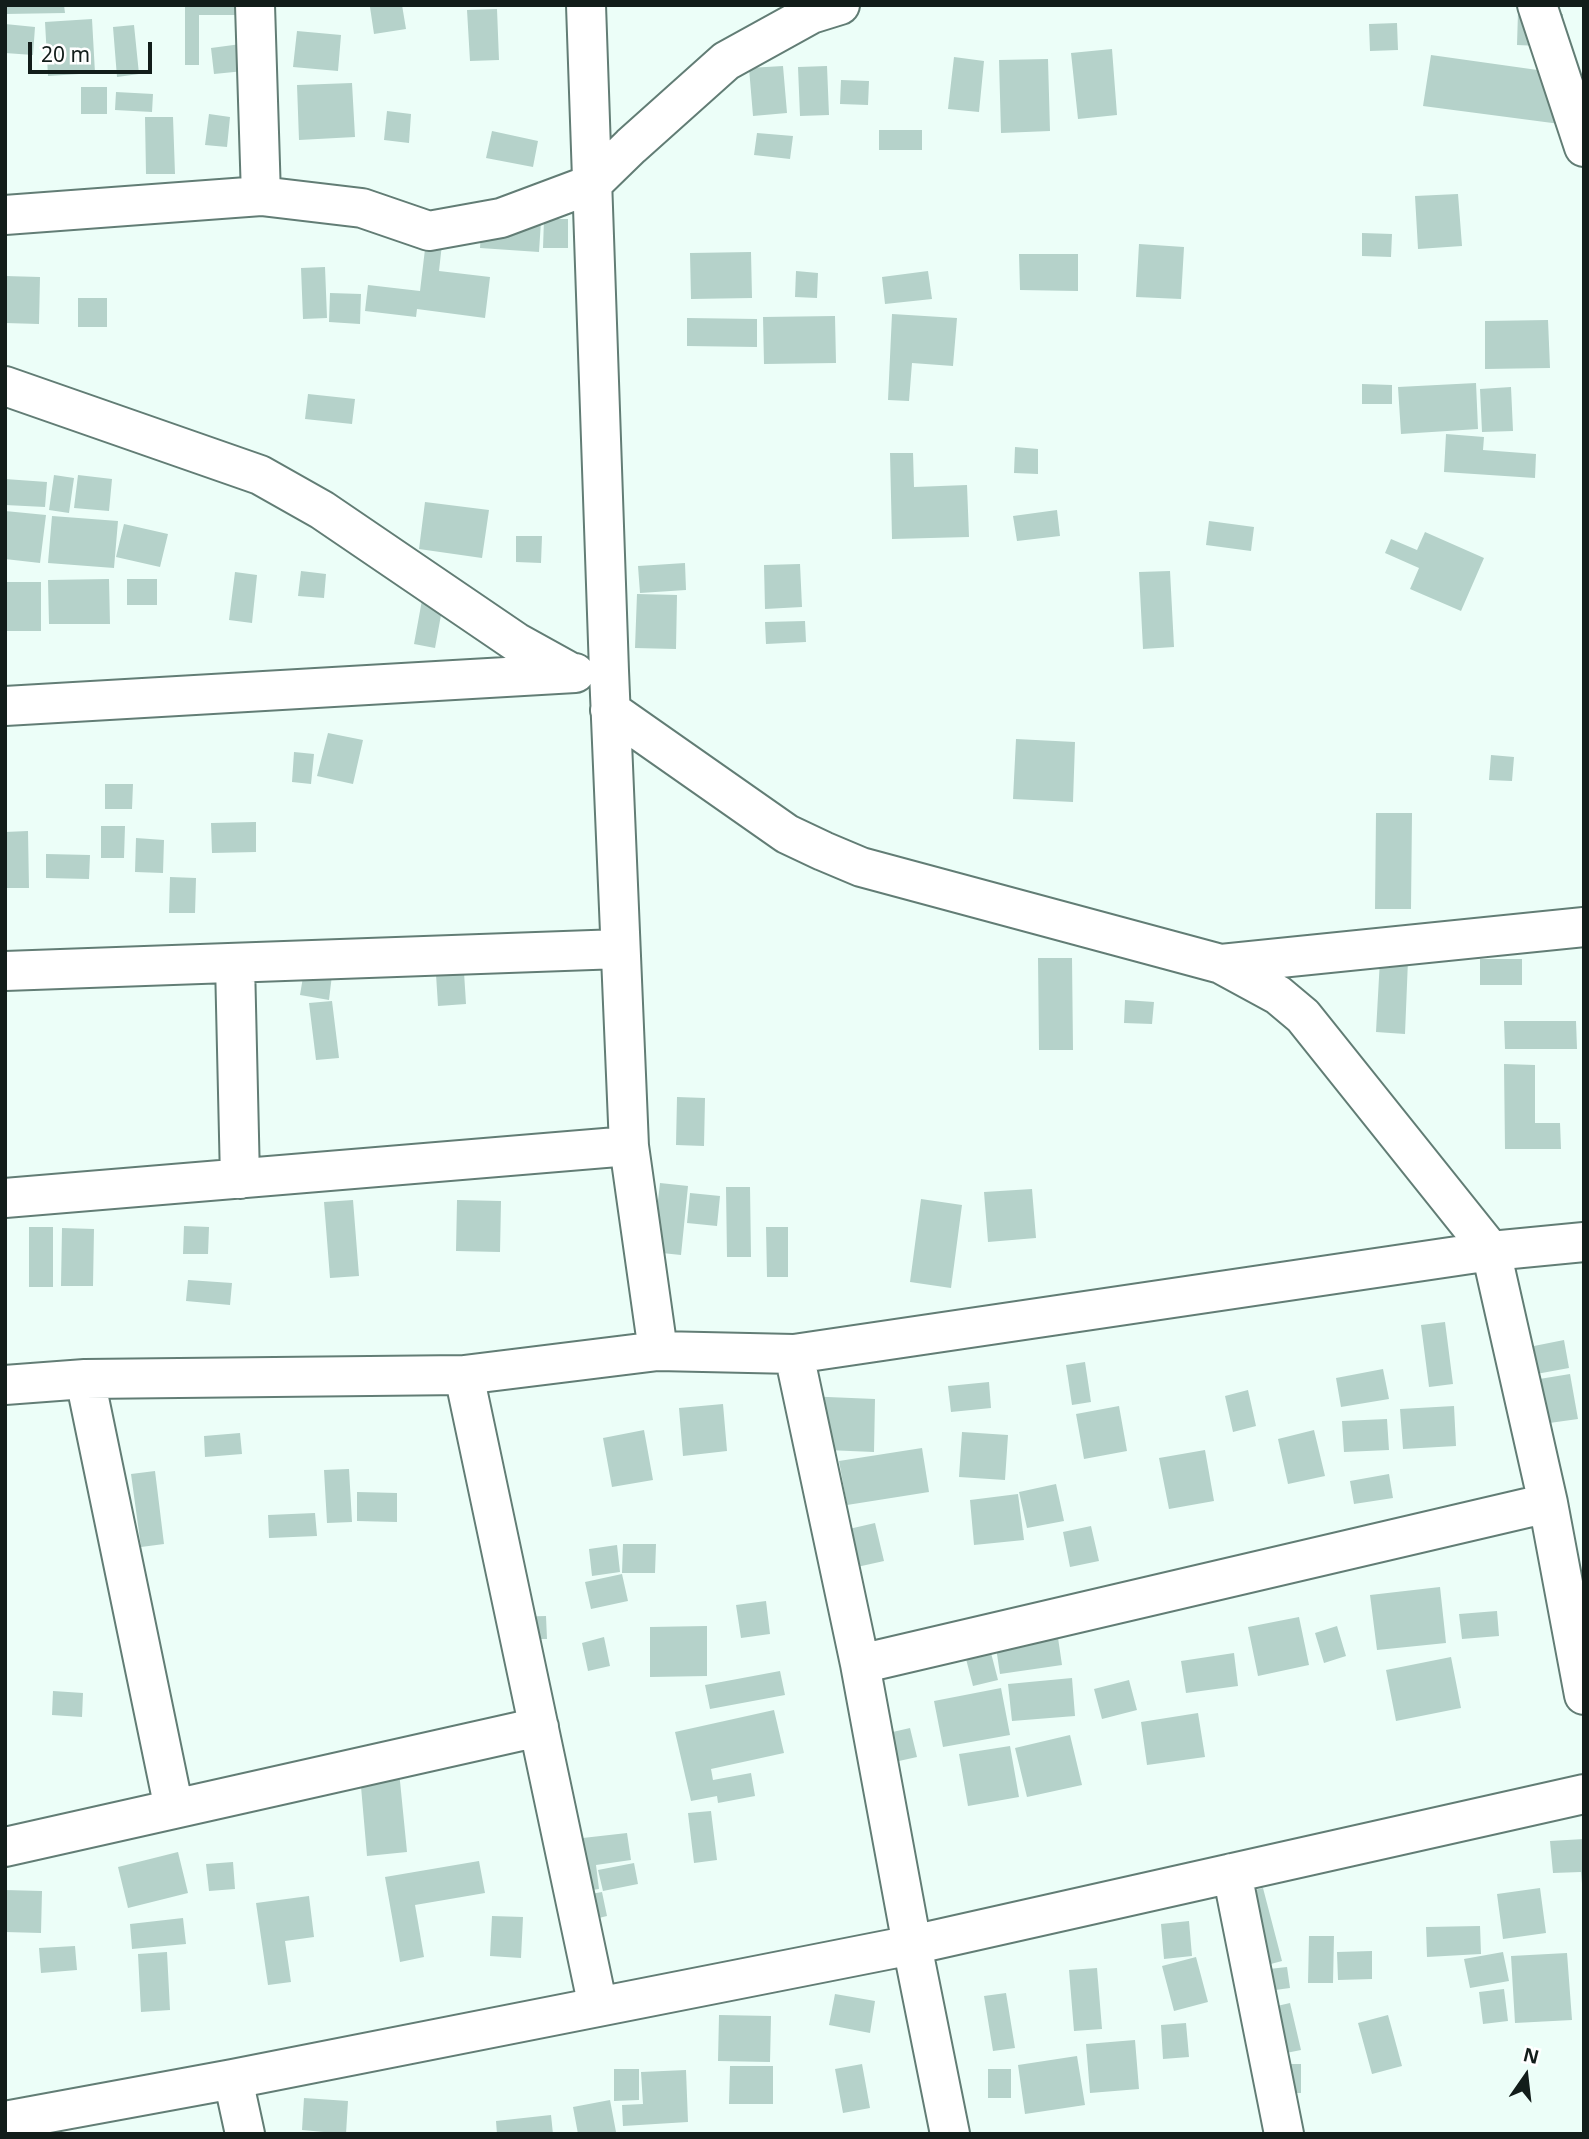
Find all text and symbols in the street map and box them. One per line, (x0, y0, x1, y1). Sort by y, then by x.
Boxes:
scale bar (32, 28, 156, 72)
text: 20 m (41, 40, 90, 68)
north arrow (1491, 2041, 1561, 2111)
text: N (1520, 2041, 1542, 2070)

